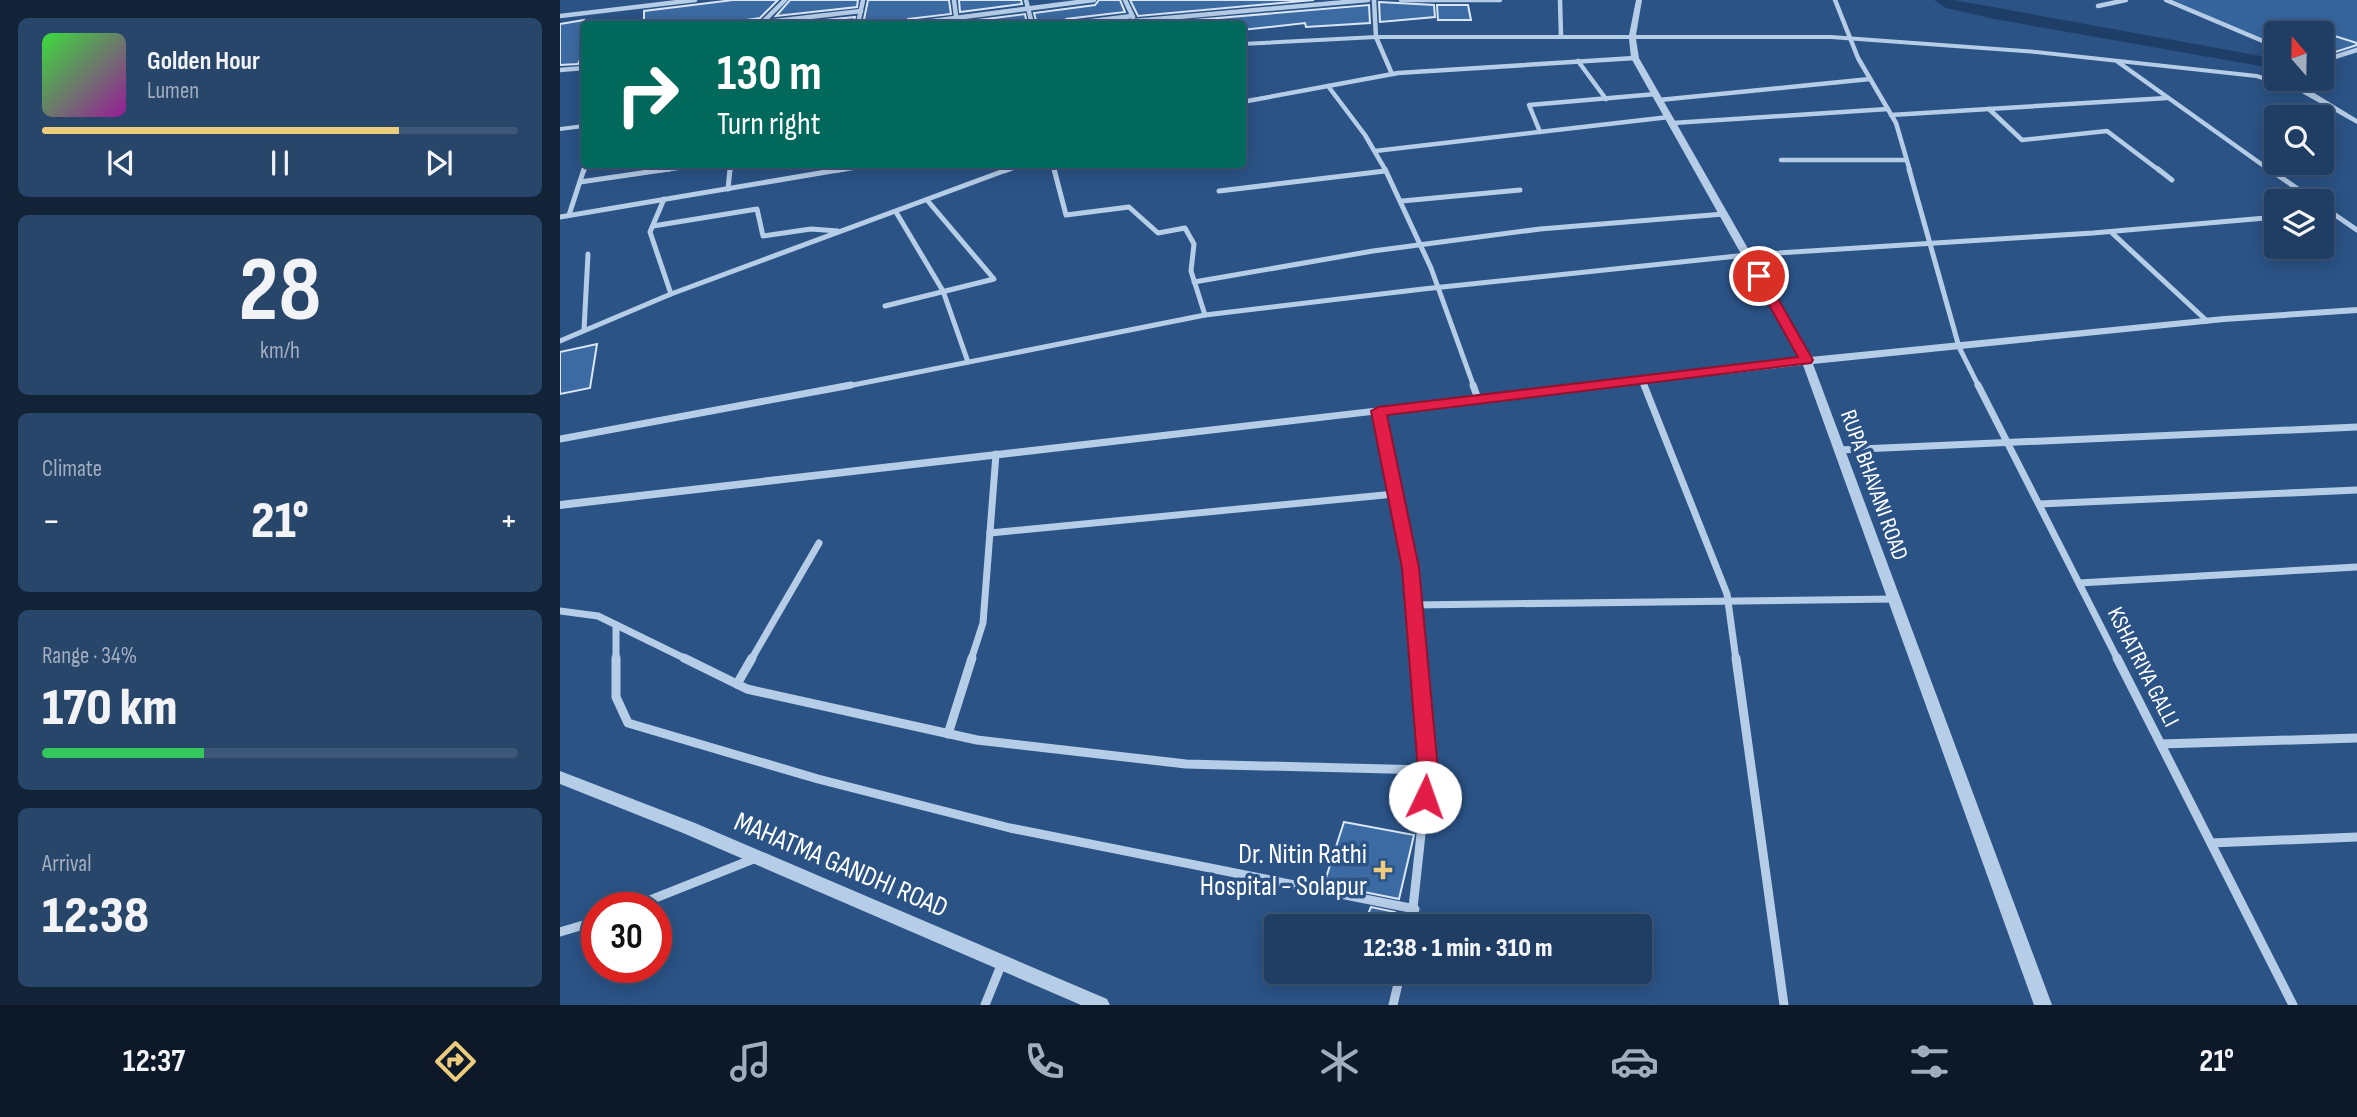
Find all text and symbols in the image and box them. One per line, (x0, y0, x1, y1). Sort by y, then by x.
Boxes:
north arrow (2264, 21, 2334, 91)
map controls (2264, 21, 2334, 259)
text: 130 m (717, 45, 822, 104)
text: Golden Hour (147, 46, 260, 77)
icon: right (602, 49, 693, 140)
text: Lumen (147, 77, 199, 105)
text: Turn right (717, 105, 821, 144)
button: search (2264, 105, 2334, 175)
icon: previous (102, 144, 140, 182)
icon: pause (261, 144, 299, 182)
icon: next (420, 144, 458, 182)
button: layers (2264, 189, 2334, 259)
text: 28 (239, 237, 321, 346)
pin (1729, 246, 1789, 306)
icon: arrive (1740, 257, 1778, 295)
text: km/h (260, 337, 300, 365)
street label: RUPA BHAVANI ROAD (1834, 406, 1914, 564)
text: Climate (42, 455, 102, 483)
text: 21° (251, 490, 309, 553)
text: − (42, 499, 61, 544)
text: + (499, 499, 518, 544)
street label: KSHATRIYA GALLI (2101, 602, 2185, 732)
text: Range · 34% (42, 642, 137, 670)
text: 170 km (42, 677, 178, 740)
position arrow (1388, 760, 1462, 834)
street label: MAHATMA GANDHI ROAD (729, 805, 953, 925)
place label: Dr. Nitin Rathi Hospital - Solapur (1200, 838, 1367, 903)
text: Arrival (42, 850, 91, 878)
marker: Dr. Nitin Rathi Hospital - Solapur (1373, 860, 1393, 880)
text: 12:38 (42, 885, 149, 948)
speed limit sign: 30 (581, 892, 672, 983)
text: 12:38 · 1 min · 310 m (1363, 933, 1553, 964)
icon: directions (431, 1037, 480, 1086)
icon: music (726, 1037, 775, 1086)
icon: phone (1020, 1037, 1069, 1086)
icon: climate (1315, 1037, 1364, 1086)
icon: car (1610, 1037, 1659, 1086)
icon: filters (1905, 1037, 1954, 1086)
text: 12:37 (123, 1042, 185, 1081)
text: 21° (2199, 1042, 2234, 1081)

